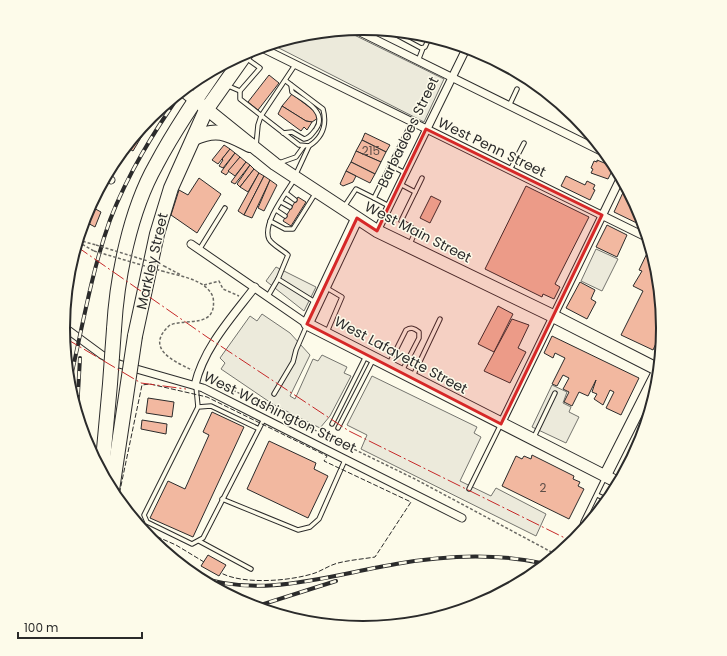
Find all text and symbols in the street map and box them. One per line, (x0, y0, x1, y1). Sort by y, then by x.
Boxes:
street label: Barbadoes Street (372, 73, 444, 191)
street label: West Penn Street (435, 112, 549, 182)
house number: 215 (362, 142, 380, 159)
street label: West Main Street (361, 196, 475, 268)
street label: Markley Street (131, 211, 173, 311)
street label: West Lafayette Street (331, 311, 471, 399)
street label: West Washington Street (200, 366, 360, 458)
house number: 2 (540, 479, 547, 496)
scale bar (18, 614, 142, 640)
text: 100 m (24, 619, 58, 636)

